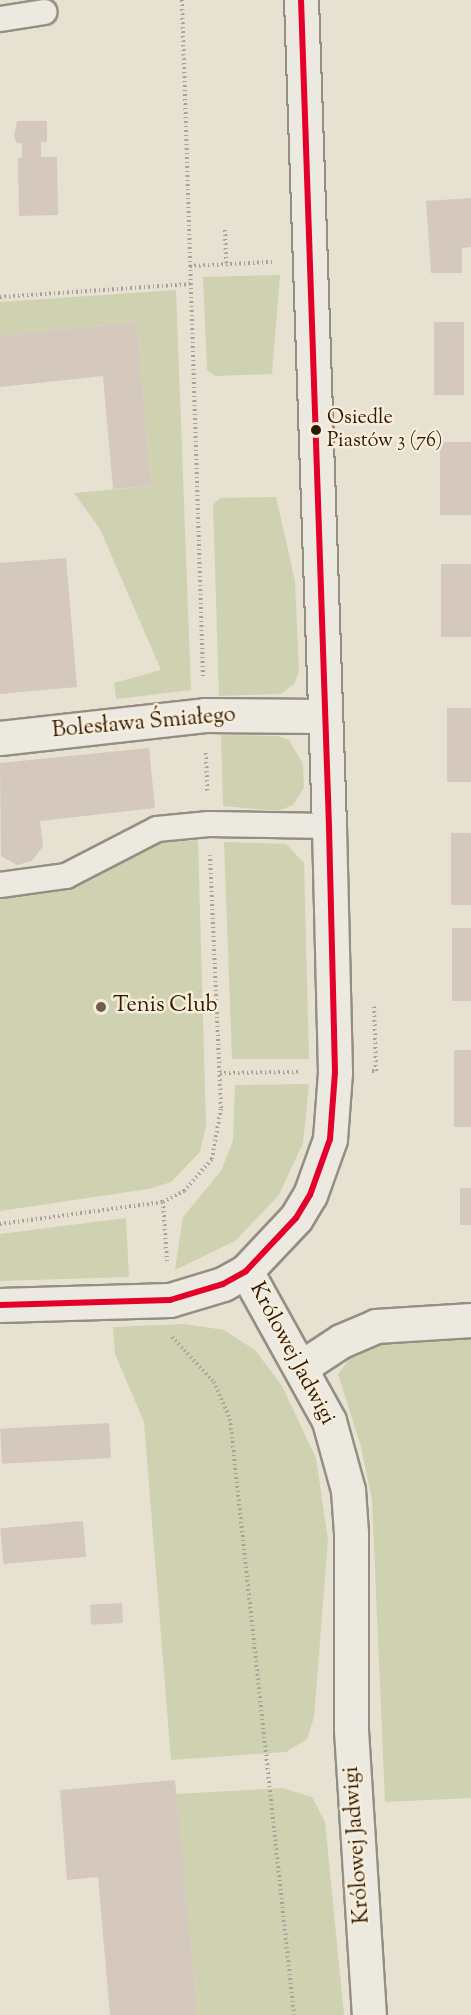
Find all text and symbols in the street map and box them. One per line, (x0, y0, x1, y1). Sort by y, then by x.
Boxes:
place label: Osiedle Piastów 3 (76) (327, 406, 443, 453)
marker: Osiedle Piastów 3 (76) (310, 424, 322, 436)
street label: Bolesława Śmiałego (51, 703, 237, 745)
place label: Tenis Club (113, 994, 218, 1020)
marker: Tenis Club (94, 1000, 108, 1014)
street label: Królowej Jadwigi (242, 1278, 340, 1430)
street label: Królowej Jadwigi (339, 1765, 377, 1925)

